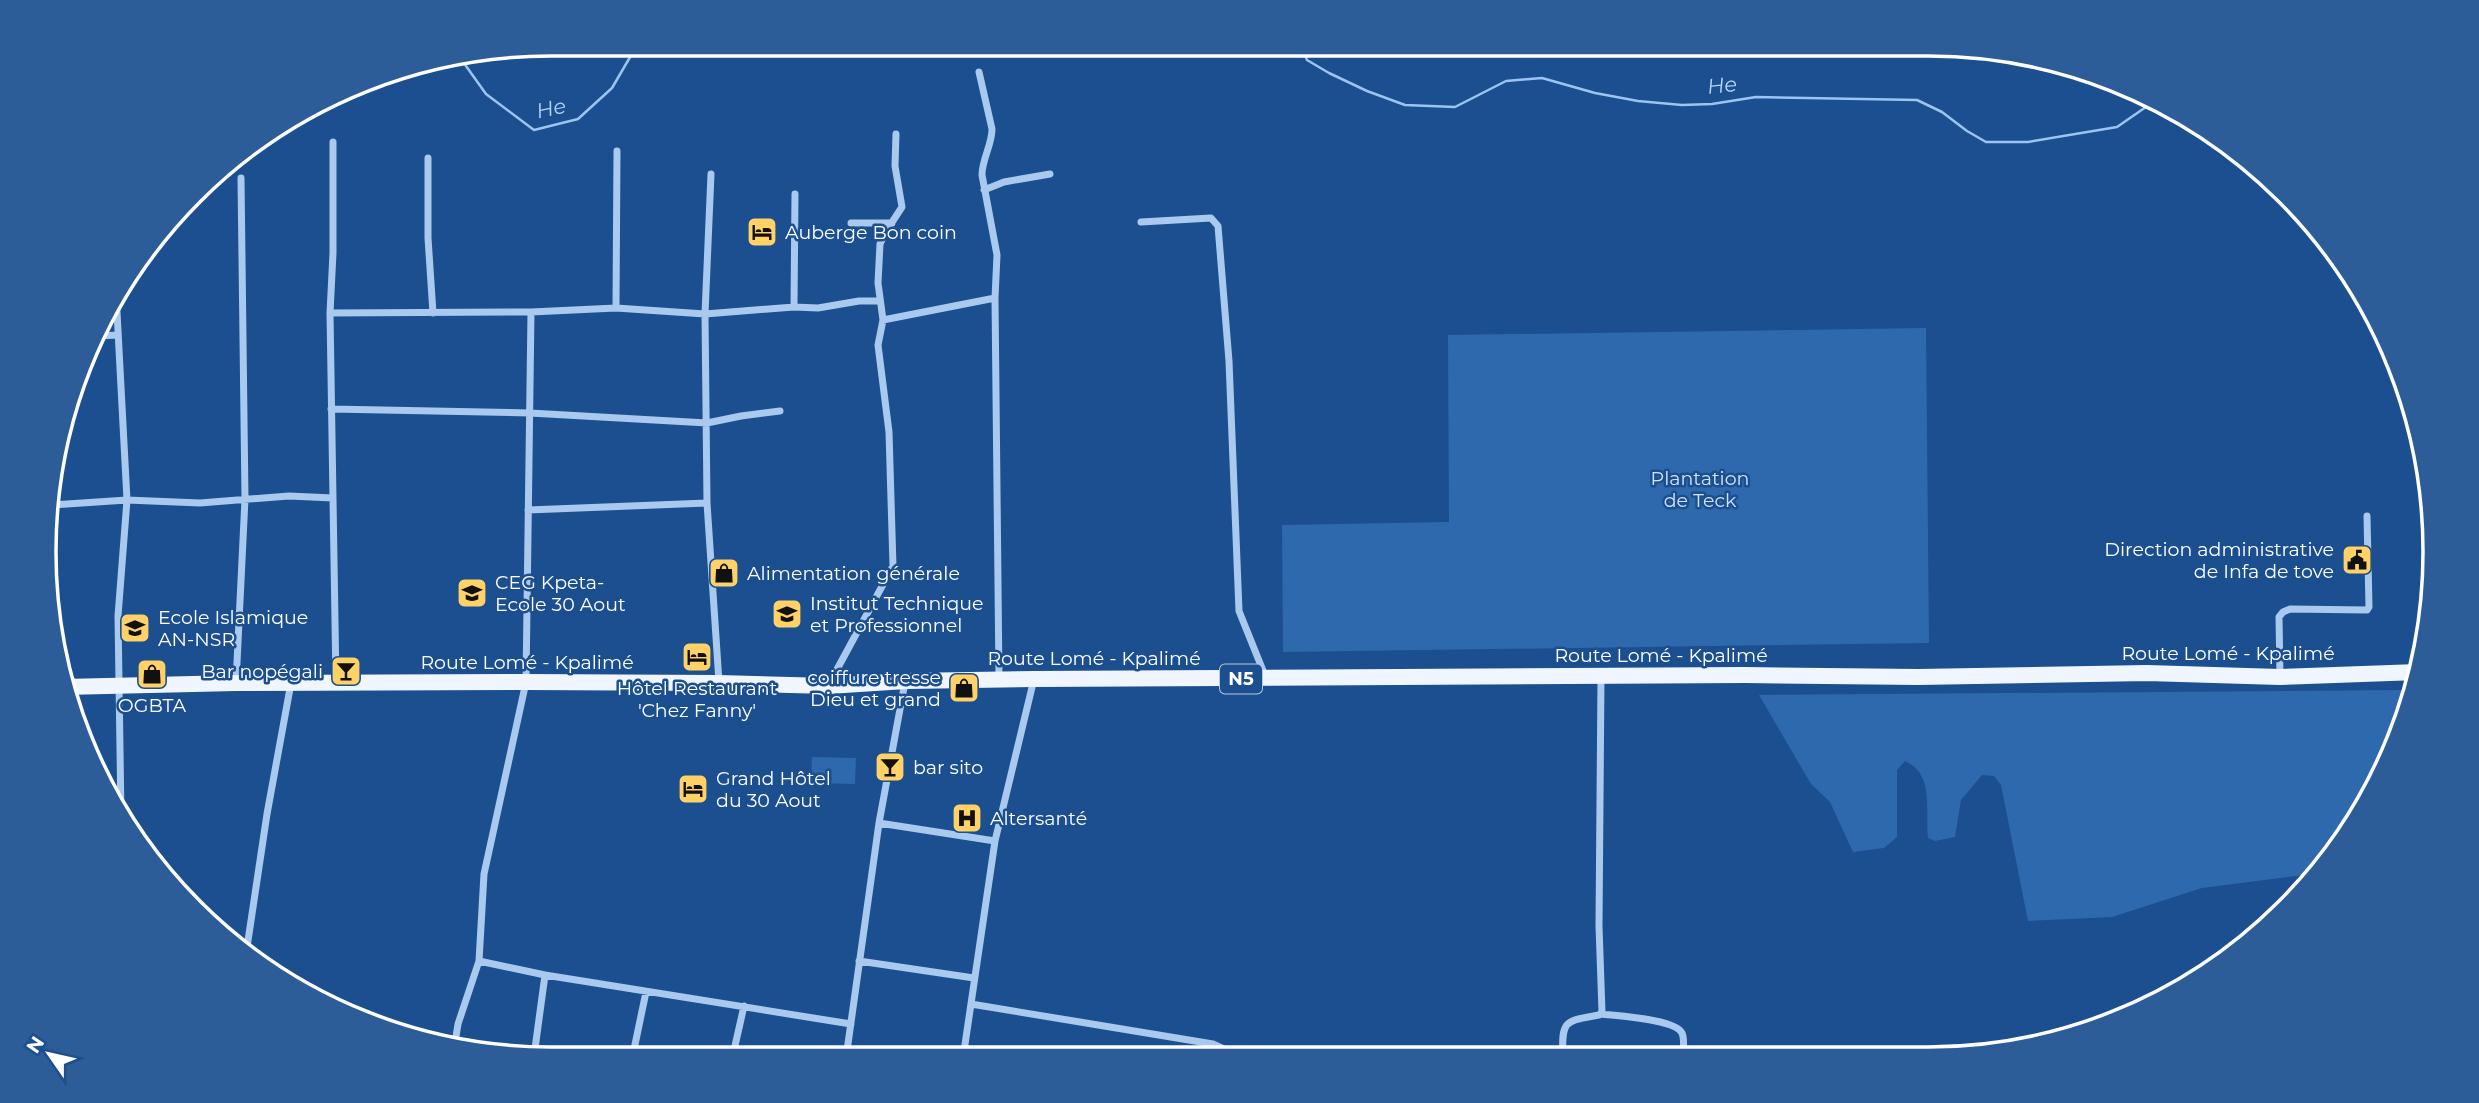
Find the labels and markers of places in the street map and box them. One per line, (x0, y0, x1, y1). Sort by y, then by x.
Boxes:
hotel icon: Auberge Bon coin (745, 215, 779, 249)
place label: Auberge Bon coin (785, 221, 957, 244)
place label: Direction administrative de Infa de tove (2104, 538, 2334, 583)
public building icon: Direction administrative de Infa de tove (2340, 543, 2374, 577)
shop icon: Alimentation générale (707, 556, 741, 590)
place label: Alimentation générale (747, 562, 960, 585)
place label: CEG Kpeta- Ecole 30 Aout (495, 571, 626, 616)
school or university icon: CEG Kpeta- Ecole 30 Aout (455, 576, 489, 610)
place label: Institut Technique et Professionnel (810, 592, 984, 637)
school or university icon: Institut Technique et Professionnel (770, 597, 804, 631)
place label: Ecole Islamique AN-NSR (158, 606, 308, 651)
school or university icon: Ecole Islamique AN-NSR (118, 611, 152, 645)
hotel icon: Hôtel Restaurant 'Chez Fanny' (680, 640, 714, 674)
bar icon: Bar nopégali (329, 654, 363, 688)
shop icon: OGBTA (135, 657, 169, 691)
place label: Bar nopégali (201, 660, 323, 683)
place label: coiffure tresse Dieu et grand (807, 666, 941, 711)
shop icon: coiffure tresse Dieu et grand (947, 671, 981, 705)
place label: Hôtel Restaurant 'Chez Fanny' (617, 677, 778, 722)
place label: OGBTA (118, 694, 187, 717)
bar icon: bar sito (873, 750, 907, 784)
place label: bar sito (913, 756, 983, 779)
place label: Grand Hôtel du 30 Aout (716, 767, 831, 812)
hotel icon: Grand Hôtel du 30 Aout (676, 772, 710, 806)
hospital icon: Altersanté (950, 801, 984, 835)
place label: Altersanté (990, 807, 1087, 830)

